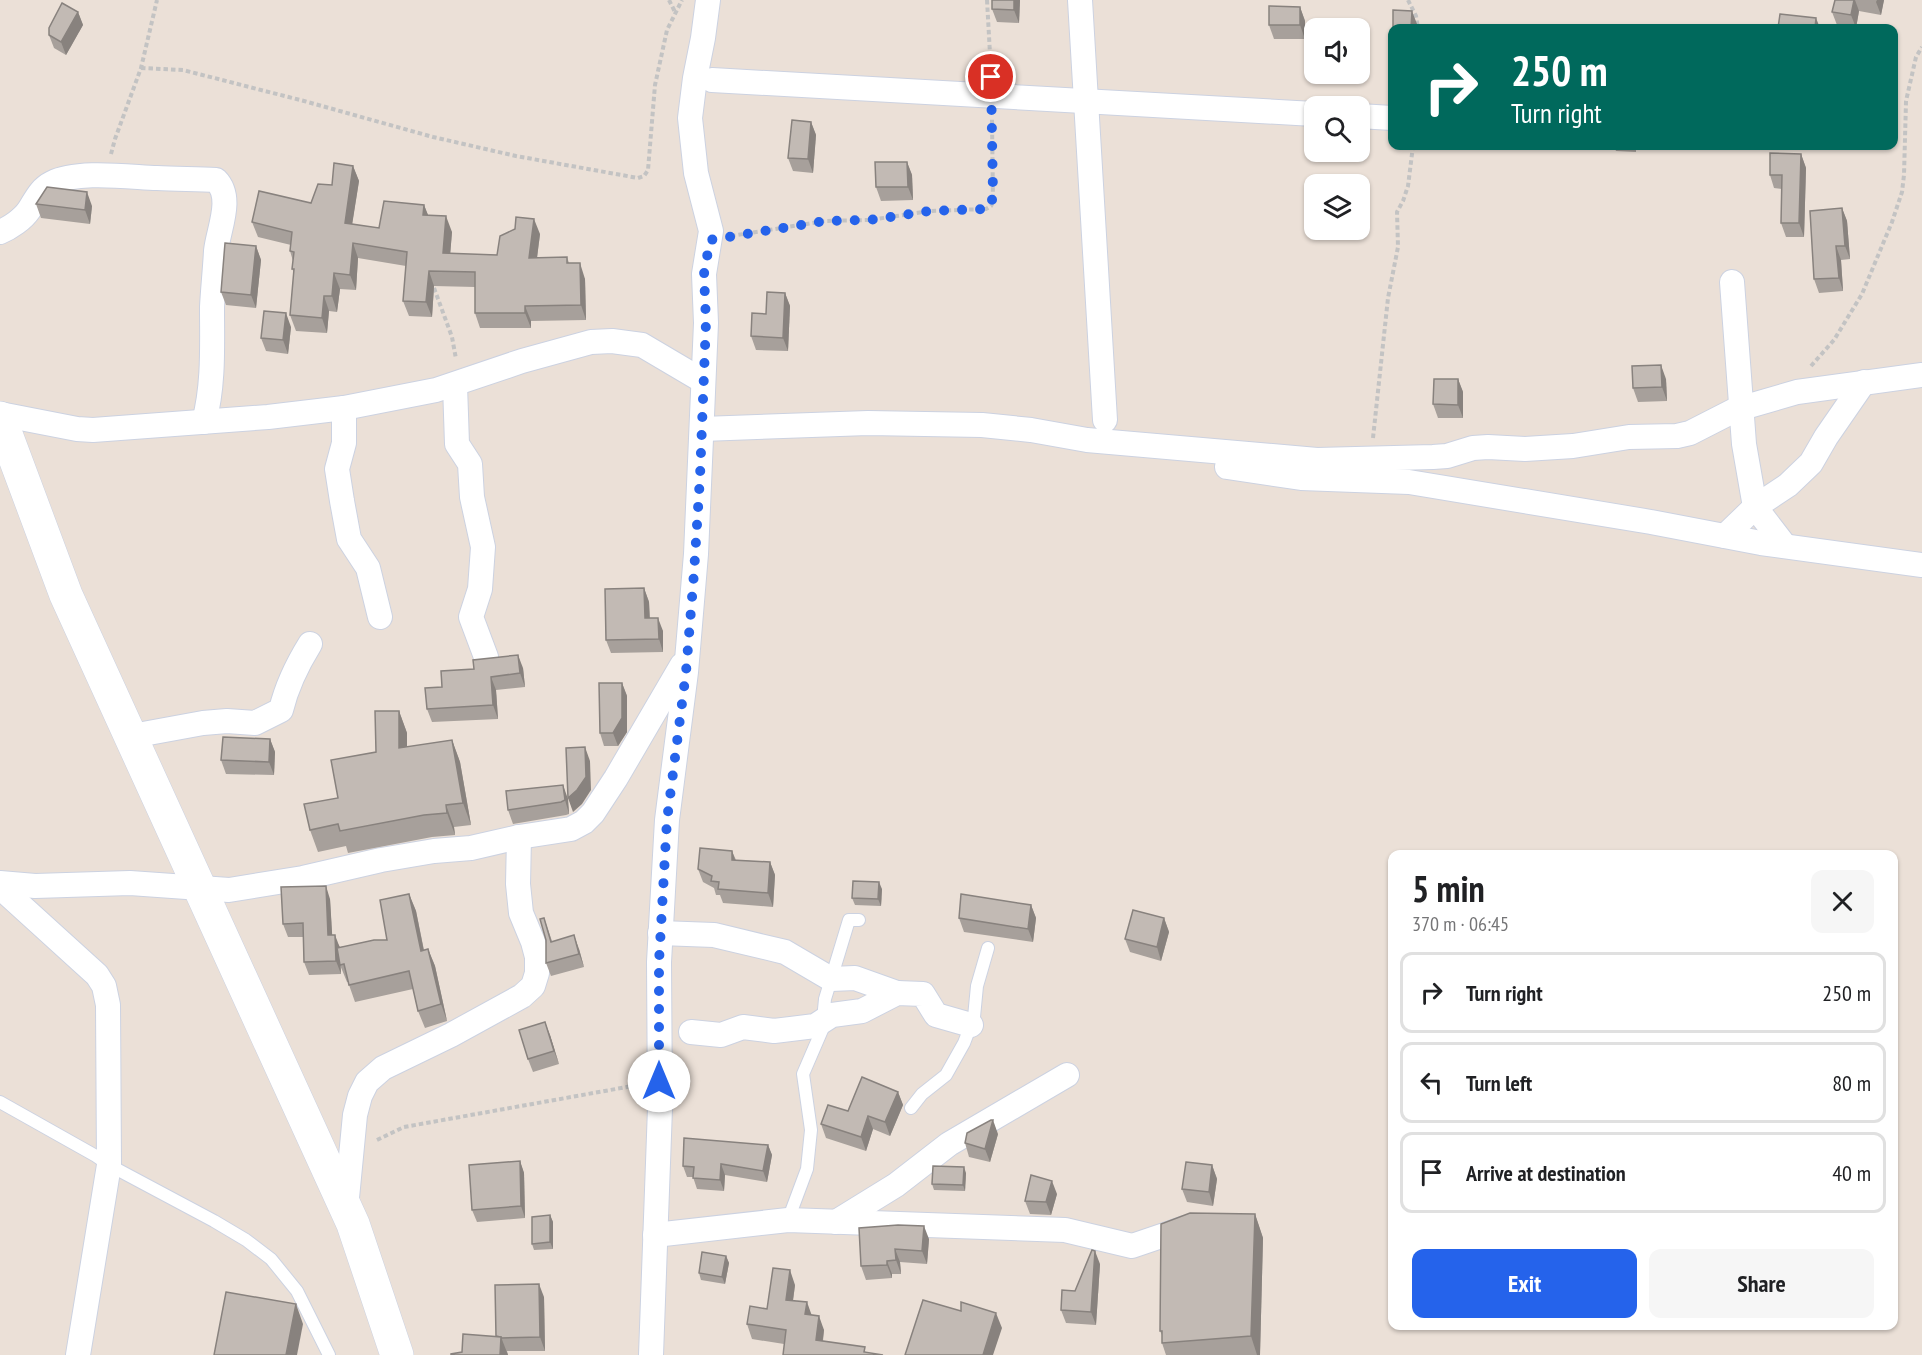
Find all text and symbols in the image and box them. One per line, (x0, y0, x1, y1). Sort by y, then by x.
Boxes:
map controls (1304, 18, 1370, 240)
button: sound (1304, 18, 1370, 84)
text: 250 m (1511, 43, 1608, 98)
icon: right (1412, 48, 1490, 126)
pin (965, 51, 1016, 102)
icon: arrive (974, 60, 1007, 93)
button: search (1304, 96, 1370, 162)
text: Turn right (1511, 96, 1602, 130)
button: layers (1304, 174, 1370, 240)
text: 5 min (1412, 865, 1485, 912)
button: close (1811, 870, 1874, 933)
text: 370 m · 06:45 (1412, 911, 1509, 937)
icon: right (1415, 976, 1448, 1009)
text: Turn right (1466, 979, 1543, 1007)
text: 250 m (1822, 979, 1871, 1007)
position arrow (627, 1049, 691, 1113)
icon: left (1415, 1066, 1448, 1099)
text: Turn left (1466, 1069, 1532, 1097)
text: 80 m (1832, 1069, 1871, 1097)
icon: arrive (1415, 1156, 1448, 1189)
text: Arrive at destination (1466, 1159, 1626, 1187)
text: 40 m (1832, 1159, 1871, 1187)
button: Exit (1412, 1249, 1637, 1318)
button: Share (1649, 1249, 1874, 1318)

